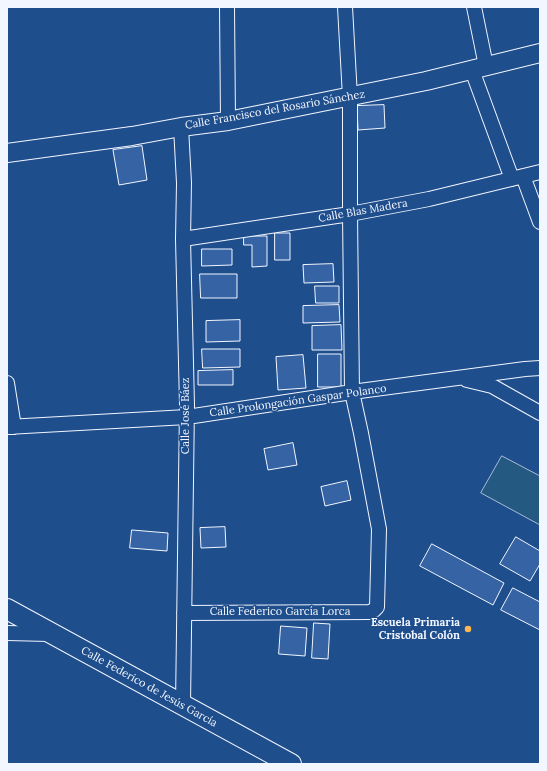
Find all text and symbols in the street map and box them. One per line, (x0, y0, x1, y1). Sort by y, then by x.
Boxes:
street label: Calle Francisco del Rosario Sánchez (184, 88, 366, 132)
street label: Calle Blas Madera (317, 197, 409, 225)
street label: Calle José Báez (179, 378, 193, 454)
street label: Calle Prolongación Gaspar Polanco (209, 382, 387, 420)
street label: Calle Federico García Lorca (210, 605, 350, 619)
place label: Escuela Primaria Cristobal Colón (371, 616, 460, 642)
marker: Escuela Primaria Cristobal Colón (463, 624, 473, 634)
street label: Calle Federico de Jesús García (79, 644, 219, 730)

